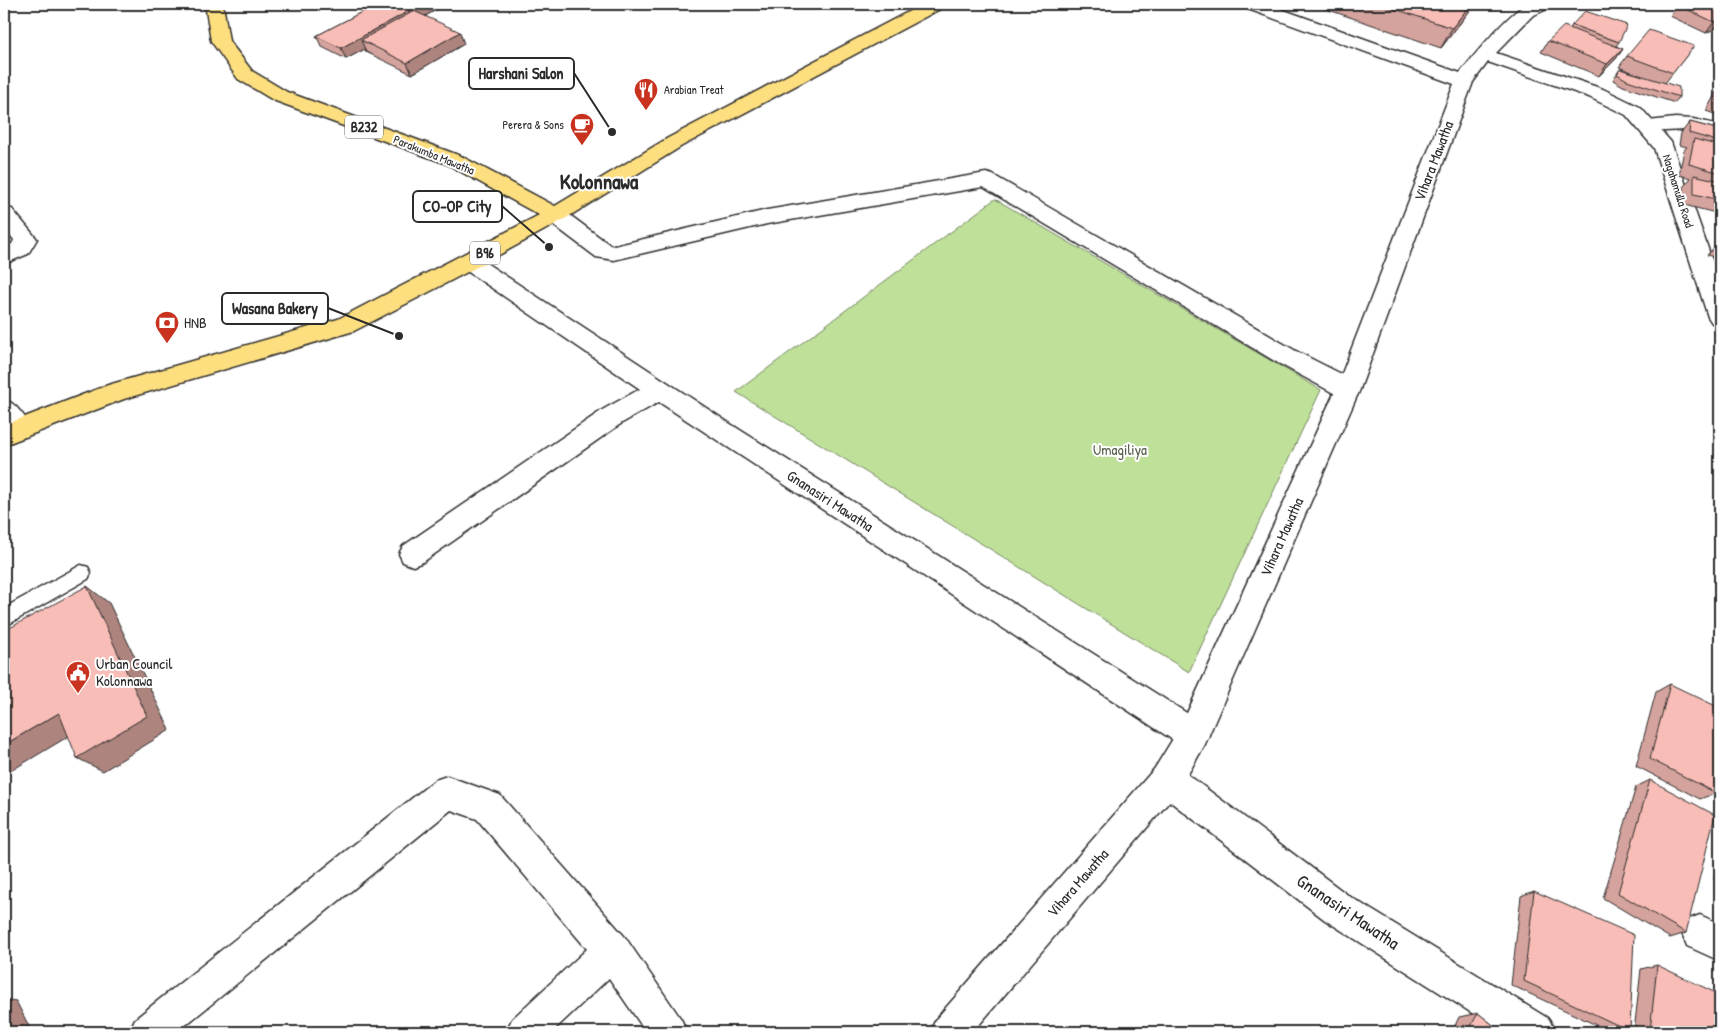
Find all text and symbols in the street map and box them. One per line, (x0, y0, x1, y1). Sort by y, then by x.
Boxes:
callout: Harshani Salon (469, 58, 574, 89)
text: Harshani Salon (478, 62, 564, 84)
restaurant icon: Arabian Treat (633, 77, 659, 111)
place label: Arabian Treat (664, 81, 724, 98)
cafe icon: Perera & Sons (569, 112, 595, 146)
road number: B232 (345, 115, 383, 138)
place label: Perera & Sons (502, 116, 564, 133)
street label: Vihara Mawatha (1409, 118, 1458, 204)
street label: Parakumba Mawatha (391, 131, 478, 179)
street label: Nagahamulla Road (1659, 152, 1698, 230)
district label: Kolonnawa (560, 167, 639, 196)
callout: CO-OP City (413, 191, 502, 222)
text: CO-OP City (422, 195, 492, 218)
road number: B96 (470, 242, 500, 264)
callout: Wasana Bakery (222, 293, 328, 324)
text: Wasana Bakery (232, 297, 318, 320)
bank icon: HNB (154, 310, 180, 344)
place label: HNB (184, 312, 207, 333)
park label: Umagiliya (1093, 439, 1147, 460)
street label: Gnanasiri Mawatha (783, 465, 878, 536)
street label: Vihara Mawatha (1255, 494, 1308, 579)
place label: Urban Council Kolonnawa (96, 653, 173, 691)
public building icon: Urban Council Kolonnawa (65, 660, 91, 694)
street label: Vihara Mawatha (1042, 844, 1113, 921)
street label: Gnanasiri Mawatha (1292, 868, 1405, 955)

